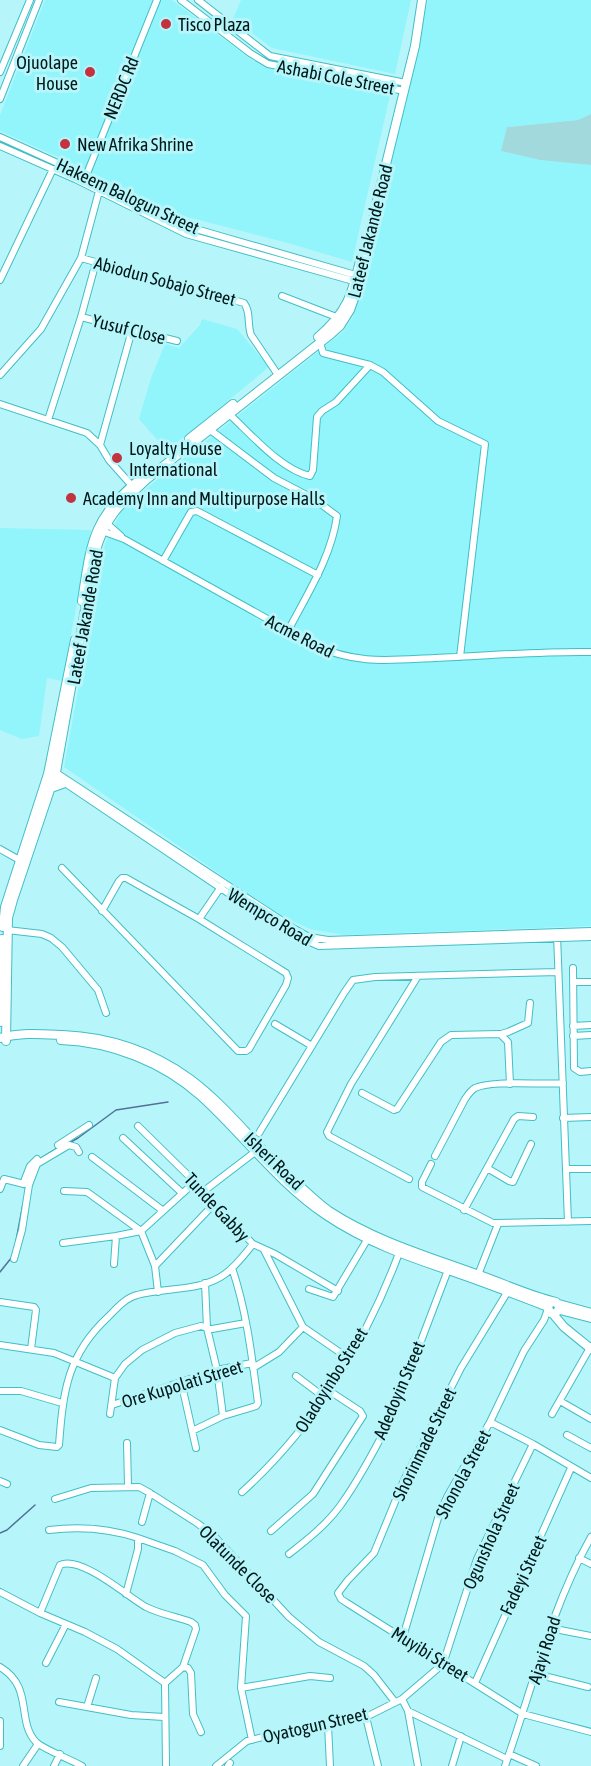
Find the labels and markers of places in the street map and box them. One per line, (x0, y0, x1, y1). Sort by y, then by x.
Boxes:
place label: Tisco Plaza (178, 14, 250, 35)
marker: Tisco Plaza (159, 17, 173, 31)
place label: Ojuolape House (16, 52, 78, 94)
marker: Ojuolape House (83, 65, 97, 79)
place label: New Afrika Shrine (77, 134, 193, 155)
marker: New Afrika Shrine (58, 137, 72, 151)
place label: Loyalty House International (129, 438, 222, 480)
marker: Loyalty House International (110, 451, 124, 465)
place label: Academy Inn and Multipurpose Halls (83, 488, 325, 509)
marker: Academy Inn and Multipurpose Halls (64, 491, 78, 505)

